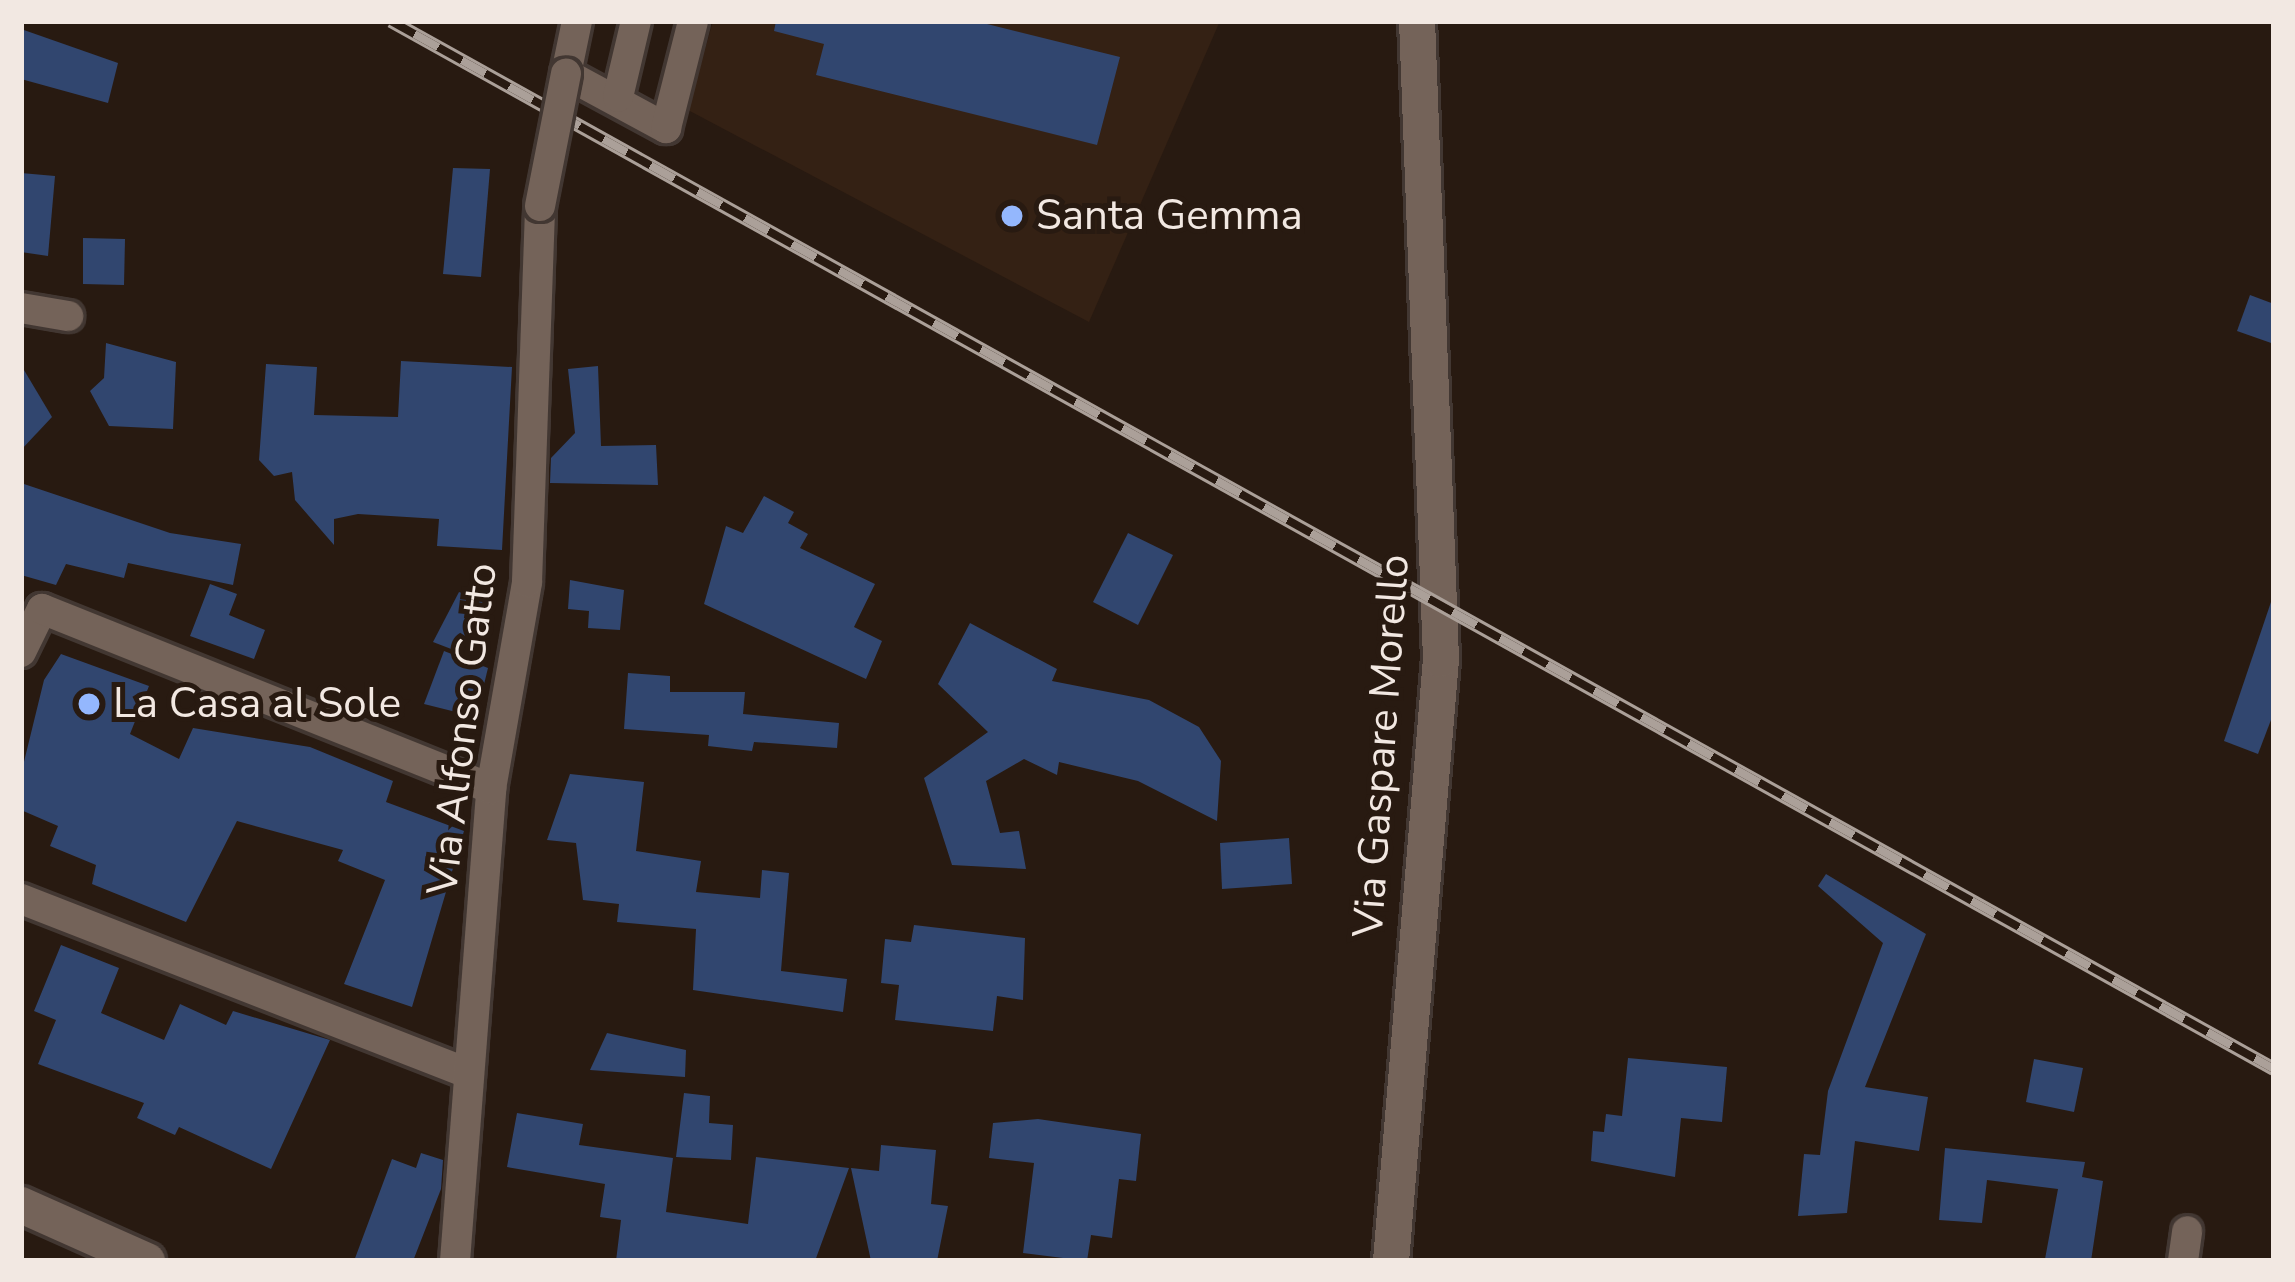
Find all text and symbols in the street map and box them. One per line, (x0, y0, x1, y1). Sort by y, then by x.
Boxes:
place label: Santa Gemma (1036, 191, 1303, 241)
marker: Santa Gemma (999, 203, 1025, 229)
street label: Via Gaspare Morello (1343, 553, 1421, 939)
street label: Via Alfonso Gatto (418, 560, 508, 898)
place label: La Casa al Sole (113, 679, 401, 729)
marker: La Casa al Sole (76, 691, 102, 717)

